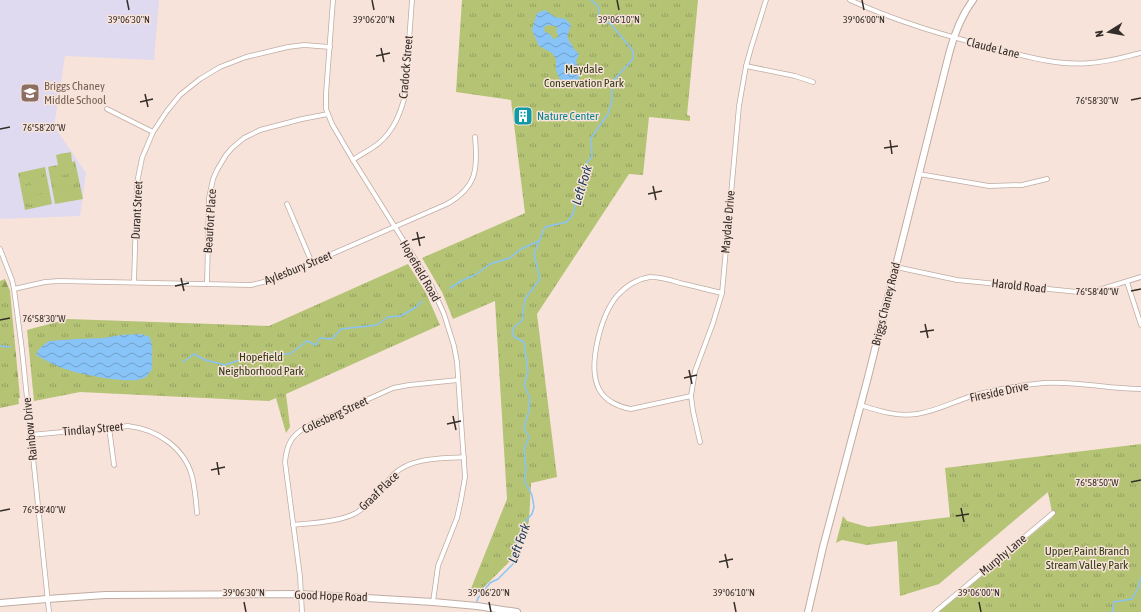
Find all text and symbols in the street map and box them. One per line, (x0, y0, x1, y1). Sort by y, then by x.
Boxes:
north arrow (1089, 12, 1129, 52)
text: 39°06'30"N (108, 14, 150, 25)
text: 39°06'20"N (353, 14, 395, 25)
text: 39°06'10"N (598, 14, 640, 25)
text: 39°06'00"N (843, 14, 885, 25)
text: N (1093, 30, 1106, 38)
street label: Cradock Street (396, 34, 416, 99)
street label: Claude Lane (965, 35, 1021, 61)
park label: Maydale Conservation Park (544, 62, 625, 90)
place label: Briggs Chaney Middle School (44, 79, 107, 107)
school or university icon: Briggs Chaney Middle School (19, 82, 41, 104)
text: 76°58'30"W (1075, 95, 1119, 106)
building icon: Nature Center (512, 105, 534, 127)
place label: Nature Center (537, 109, 599, 123)
text: 76°58'20"W (22, 122, 66, 133)
water label: Left Fork (569, 163, 595, 207)
street label: Durant Street (128, 180, 146, 240)
street label: Beaufort Place (201, 188, 219, 254)
street label: Maydale Drive (718, 190, 738, 254)
street label: Hopefield Road (397, 238, 443, 304)
street label: Aylesbury Street (262, 248, 334, 288)
street label: Briggs Chaney Road (869, 261, 903, 347)
street label: Harold Road (991, 276, 1047, 296)
text: 76°58'40"W (1075, 286, 1119, 297)
text: 76°58'30"W (22, 313, 66, 324)
park label: Hopefield Neighborhood Park (218, 350, 305, 378)
street label: Fireside Drive (968, 379, 1030, 405)
street label: Colesberg Street (300, 393, 371, 436)
street label: Rainbow Drive (20, 397, 40, 461)
street label: Tindlay Street (62, 419, 125, 439)
street label: Graaf Place (356, 468, 402, 514)
text: 76°58'50"W (1075, 477, 1119, 488)
text: 76°58'40"W (22, 504, 66, 515)
water label: Left Fork (505, 521, 533, 565)
street label: Murphy Lane (977, 531, 1029, 579)
park label: Upper Paint Branch Stream Valley Park (1045, 544, 1129, 572)
text: 39°06'30"N (223, 587, 265, 598)
text: 39°06'20"N (468, 587, 510, 598)
text: 39°06'10"N (713, 587, 755, 598)
text: 39°06'00"N (958, 587, 1000, 598)
street label: Good Hope Road (294, 588, 368, 604)

